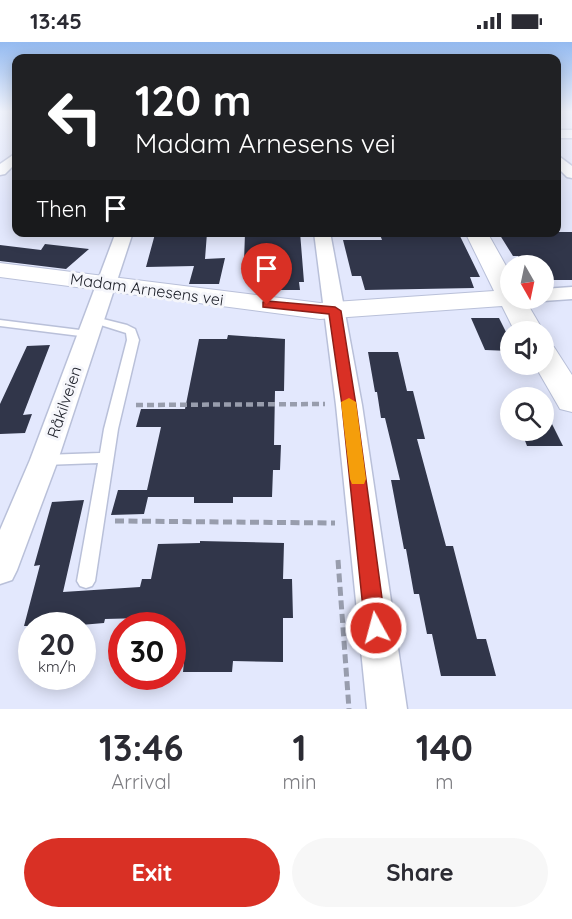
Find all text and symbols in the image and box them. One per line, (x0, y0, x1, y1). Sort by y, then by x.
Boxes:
text: 13:45 (30, 7, 82, 35)
text: 120 m (135, 74, 252, 127)
icon: left (36, 78, 114, 156)
text: Madam Arnesens vei (135, 126, 396, 160)
icon: arrive (99, 192, 132, 225)
text: Then (36, 195, 87, 223)
pin (241, 243, 292, 305)
icon: arrive (250, 252, 283, 285)
north arrow (500, 255, 554, 309)
map controls (500, 255, 554, 441)
street label: Madam Arnesens vei (69, 268, 225, 310)
button: sound (500, 321, 554, 375)
street label: Råkilveien (42, 363, 86, 441)
button: search (500, 387, 554, 441)
position arrow (344, 596, 408, 660)
speed limit sign: 30 (108, 612, 186, 690)
text: 20 (39, 625, 75, 663)
text: km/h (38, 657, 76, 676)
text: 13:46 (99, 725, 183, 770)
text: 1 (292, 725, 306, 770)
text: 140 (416, 725, 473, 770)
text: Arrival (111, 769, 171, 794)
text: min (282, 769, 317, 794)
text: m (435, 769, 453, 794)
button: Exit (24, 838, 280, 907)
button: Share (292, 838, 548, 907)

